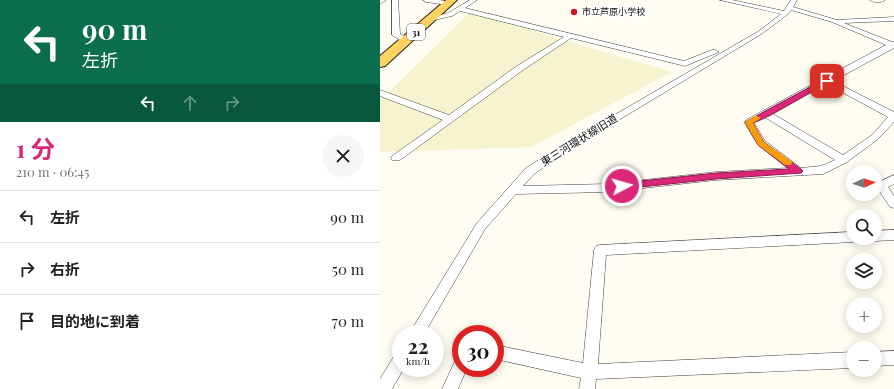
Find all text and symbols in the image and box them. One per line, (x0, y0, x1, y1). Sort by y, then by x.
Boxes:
place label: 市立芦原小学校 (582, 5, 645, 17)
marker: 市立芦原小学校 (569, 7, 579, 17)
text: 90 m (82, 10, 147, 47)
icon: left (16, 16, 68, 68)
road number: 31 (407, 24, 425, 40)
text: 左折 (82, 48, 118, 72)
pin (810, 64, 844, 98)
icon: arrive (816, 70, 838, 92)
icon: left (137, 92, 159, 114)
icon: ahead (179, 92, 201, 114)
icon: right (221, 92, 243, 114)
street label: 東三河環状線旧道 (537, 110, 620, 169)
text: 1 分 (16, 132, 55, 164)
button: close (322, 135, 364, 177)
text: 210 m · 06:45 (16, 163, 89, 180)
position arrow (601, 165, 643, 207)
north arrow (846, 165, 882, 201)
map controls (846, 165, 882, 377)
icon: left (16, 206, 38, 228)
text: 左折 (50, 207, 80, 227)
text: 90 m (330, 207, 364, 227)
button: search (846, 209, 882, 245)
button: layers (846, 253, 882, 289)
icon: right (16, 258, 38, 280)
text: 右折 (50, 259, 80, 279)
text: 50 m (332, 259, 364, 279)
button: + (846, 297, 882, 333)
icon: arrive (16, 310, 38, 332)
text: 目的地に到着 (50, 311, 140, 331)
text: 70 m (332, 311, 364, 331)
speed limit sign: 30 (452, 325, 504, 377)
text: 22 (408, 332, 428, 359)
button: − (846, 341, 882, 377)
text: km/h (406, 354, 430, 368)

